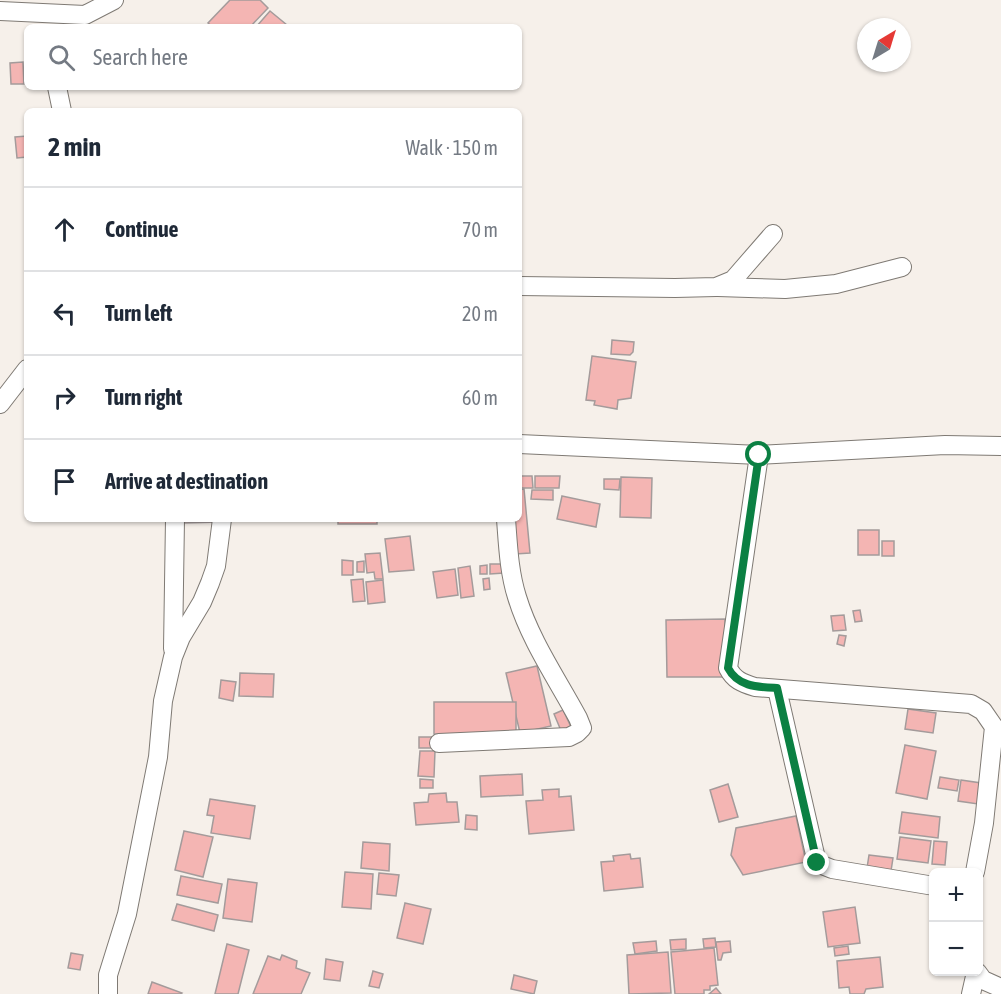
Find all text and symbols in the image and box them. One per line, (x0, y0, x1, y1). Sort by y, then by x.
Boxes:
north arrow (857, 18, 911, 72)
search box (24, 24, 522, 90)
icon: search (45, 41, 78, 74)
text: Search here (93, 44, 188, 70)
text: 2 min (48, 132, 101, 162)
text: Walk · 150 m (406, 136, 498, 159)
icon: ahead (48, 213, 81, 246)
text: Continue (105, 216, 179, 242)
text: 70 m (462, 218, 498, 241)
icon: left (48, 297, 81, 330)
text: Turn left (105, 300, 172, 326)
text: 20 m (462, 302, 498, 325)
icon: right (48, 381, 81, 414)
text: Turn right (105, 384, 182, 410)
text: 60 m (462, 386, 498, 409)
route start (745, 441, 771, 467)
icon: arrive (48, 465, 81, 498)
text: Arrive at destination (105, 468, 268, 494)
route end (803, 849, 829, 875)
map controls (929, 868, 983, 976)
button: + (929, 868, 983, 922)
button: − (929, 922, 983, 976)

